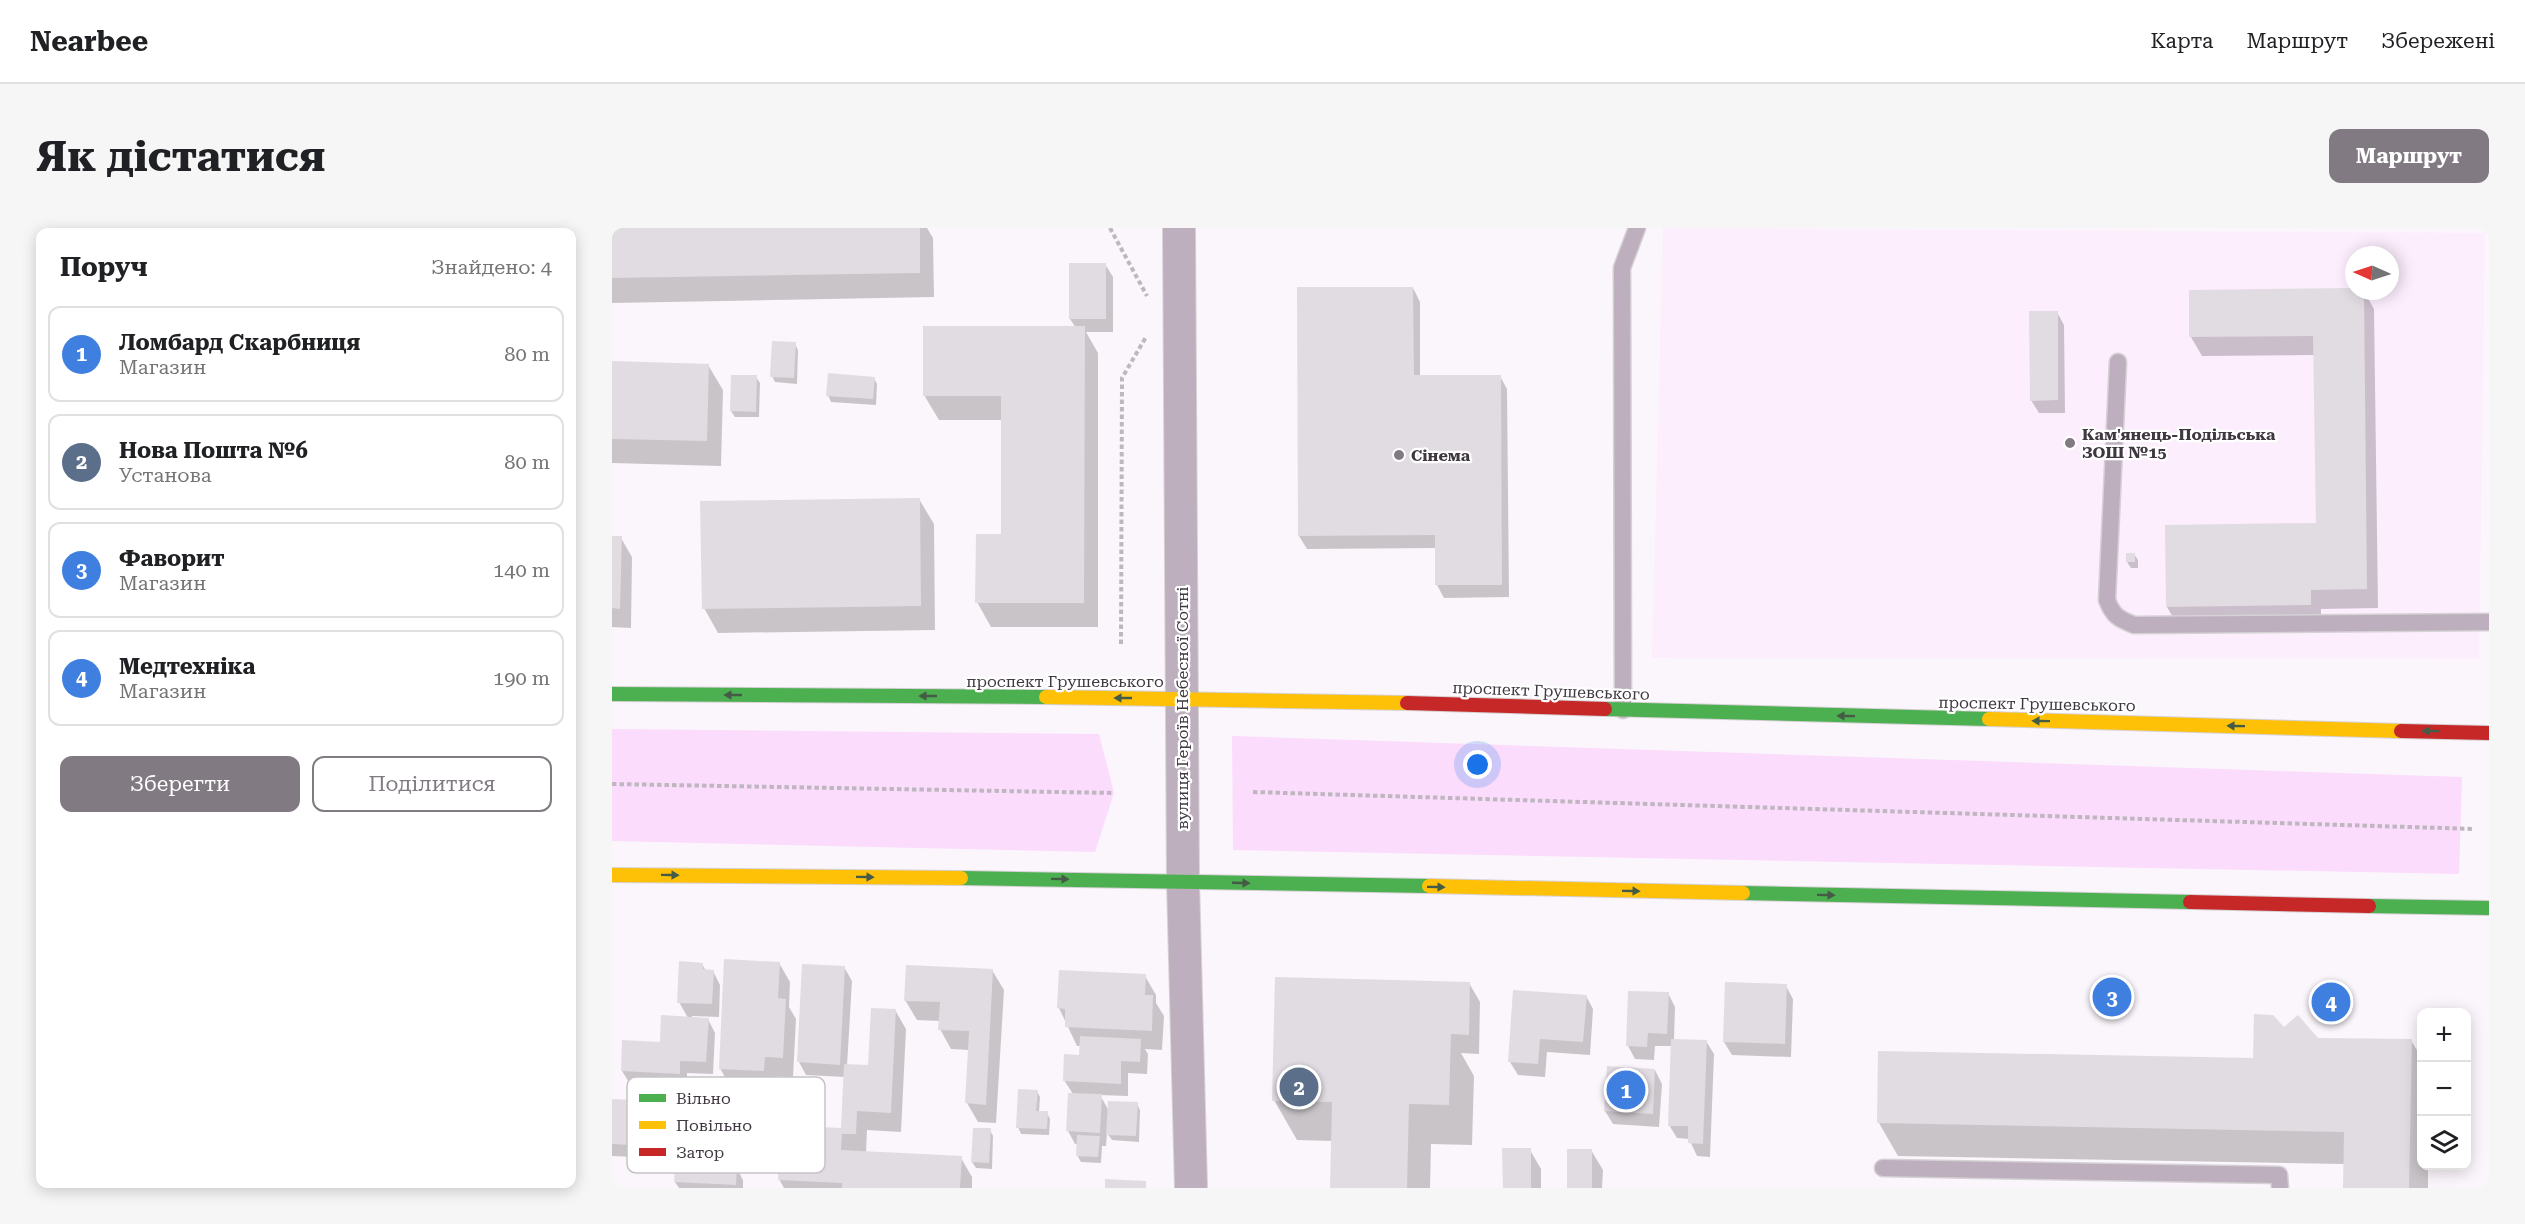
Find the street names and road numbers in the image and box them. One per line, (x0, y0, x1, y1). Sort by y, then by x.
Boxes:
street label: вулиця Героїв Небесної Сотні (1173, 587, 1192, 829)
street label: проспект Грушевського (966, 672, 1164, 691)
street label: проспект Грушевського (1452, 678, 1650, 704)
street label: проспект Грушевського (1938, 693, 2136, 715)

